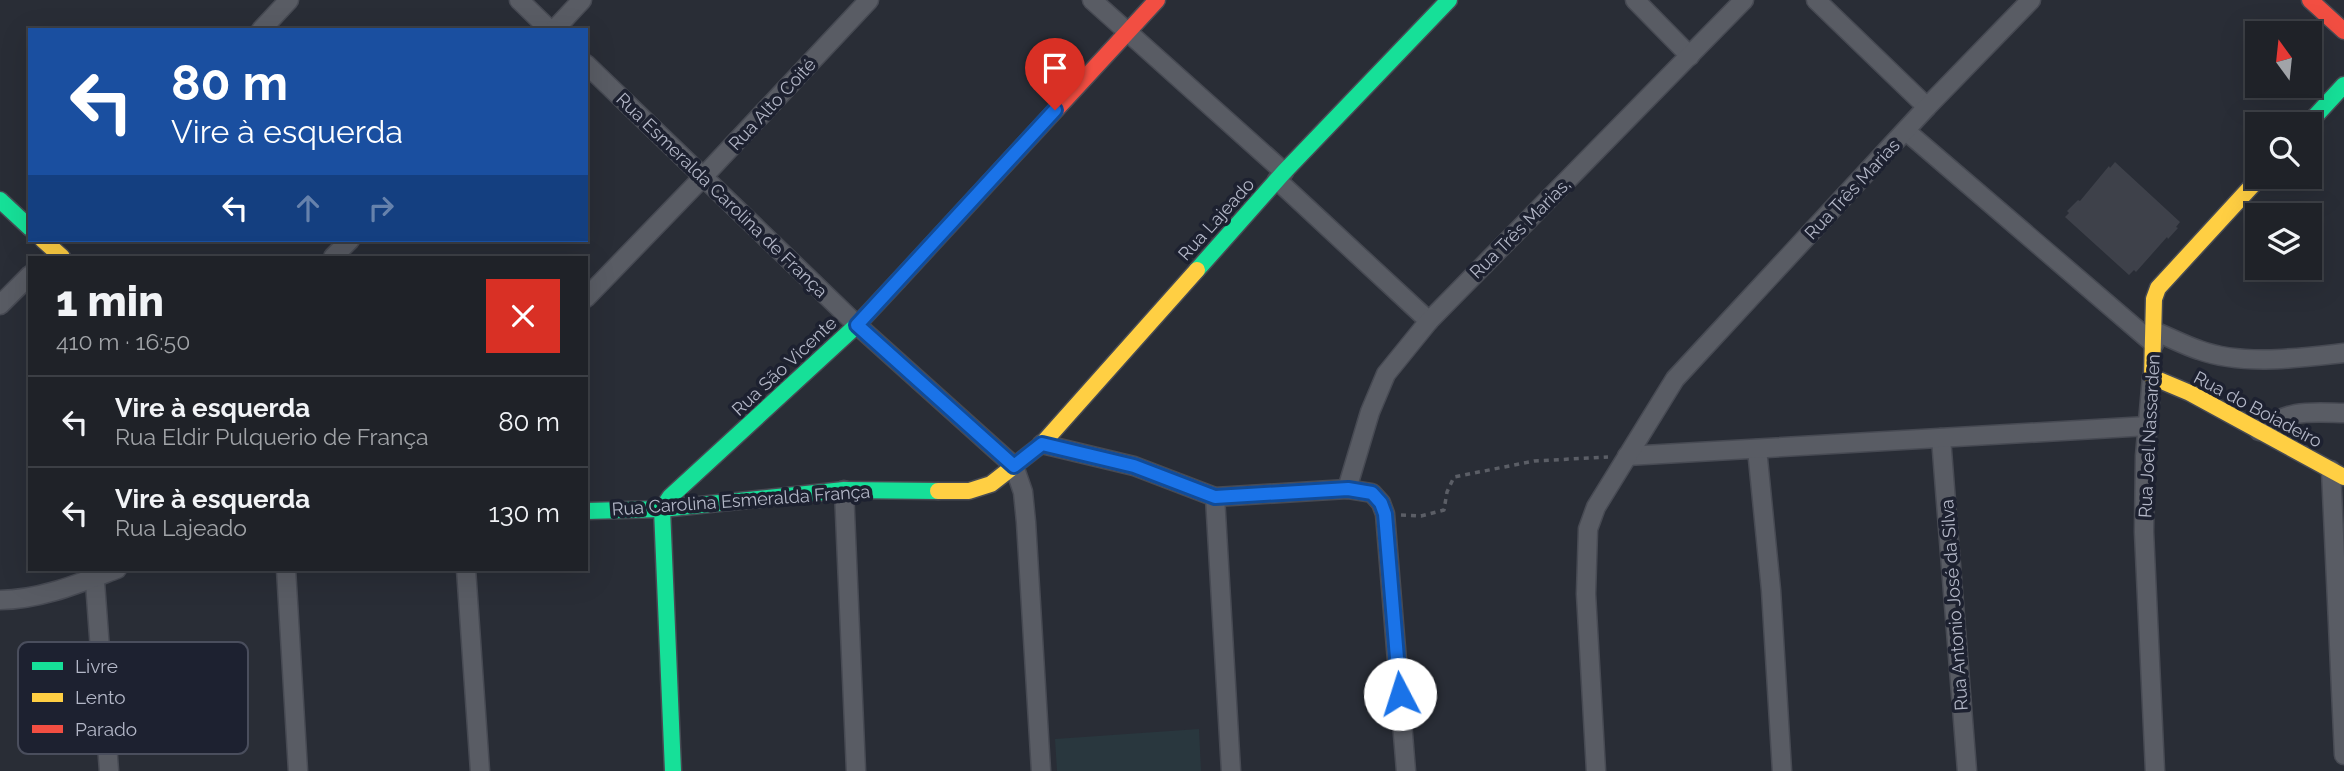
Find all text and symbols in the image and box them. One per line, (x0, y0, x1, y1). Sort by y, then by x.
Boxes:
north arrow (2245, 21, 2322, 98)
map controls (2245, 21, 2322, 280)
pin (1025, 38, 1085, 110)
icon: arrive (1036, 49, 1074, 87)
street label: Rua Alto Coité (724, 53, 820, 154)
text: 80 m (171, 54, 288, 111)
icon: left (56, 56, 147, 147)
street label: Rua Esmeralda Carolina de França (612, 88, 832, 302)
button: search (2245, 112, 2322, 189)
text: Vire à esquerda (171, 113, 403, 150)
street label: Rua Três Marias (1800, 134, 1904, 244)
street label: Rua Lajeado (1174, 173, 1259, 264)
street label: Rua Três Marias, (1465, 173, 1575, 283)
icon: left (216, 189, 254, 227)
icon: ahead (289, 189, 327, 227)
icon: right (362, 189, 400, 227)
button: layers (2245, 203, 2322, 280)
text: 1 min (56, 277, 164, 326)
button: close (486, 279, 560, 353)
street label: Rua São Vicente (727, 312, 841, 420)
text: 410 m · 16:50 (56, 328, 190, 355)
street label: Rua Joel Nassarden (2134, 354, 2164, 518)
street label: Rua do Boiadeiro (2190, 366, 2326, 452)
text: Vire à esquerda (115, 393, 310, 423)
icon: left (56, 403, 94, 441)
text: 80 m (498, 407, 560, 437)
text: Rua Eldir Pulquerio de França (115, 423, 429, 450)
street label: Rua Carolina Esmeralda França (611, 480, 871, 520)
text: Vire à esquerda (115, 484, 310, 514)
icon: left (56, 494, 94, 532)
text: 130 m (489, 498, 560, 528)
street label: Rua Antonio José da Silva (1936, 499, 1972, 711)
text: Rua Lajeado (115, 514, 247, 541)
legend (18, 642, 248, 754)
text: Livre (75, 655, 118, 677)
position arrow (1363, 657, 1437, 731)
text: Lento (75, 686, 126, 708)
text: Parado (75, 718, 137, 740)

